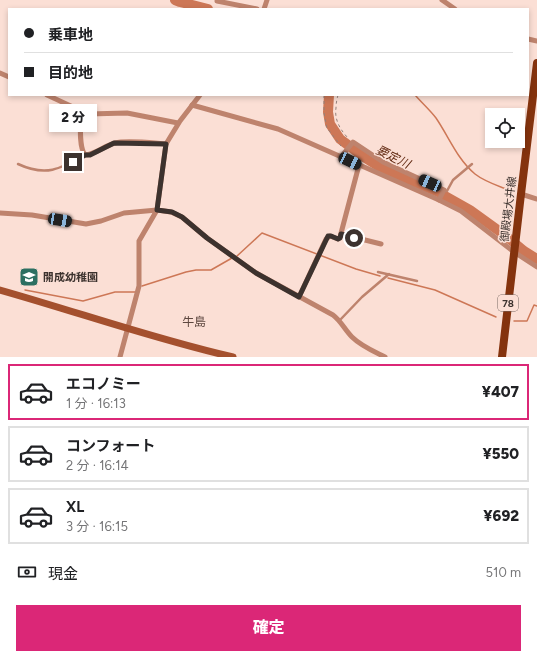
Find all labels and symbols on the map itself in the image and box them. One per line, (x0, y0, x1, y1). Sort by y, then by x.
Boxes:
callout: 2 分 (49, 104, 97, 132)
water label: 要定川 (374, 143, 414, 172)
car (337, 150, 363, 172)
route end (64, 153, 82, 171)
car (417, 173, 443, 193)
street label: 御殿場大井線 (498, 176, 519, 244)
car (47, 212, 73, 228)
route start (345, 229, 363, 247)
school or university icon: 開成幼稚園 (18, 266, 40, 288)
place label: 開成幼稚園 (43, 271, 98, 284)
road number: 78 (498, 295, 518, 311)
district label: 牛島 (182, 315, 206, 329)

